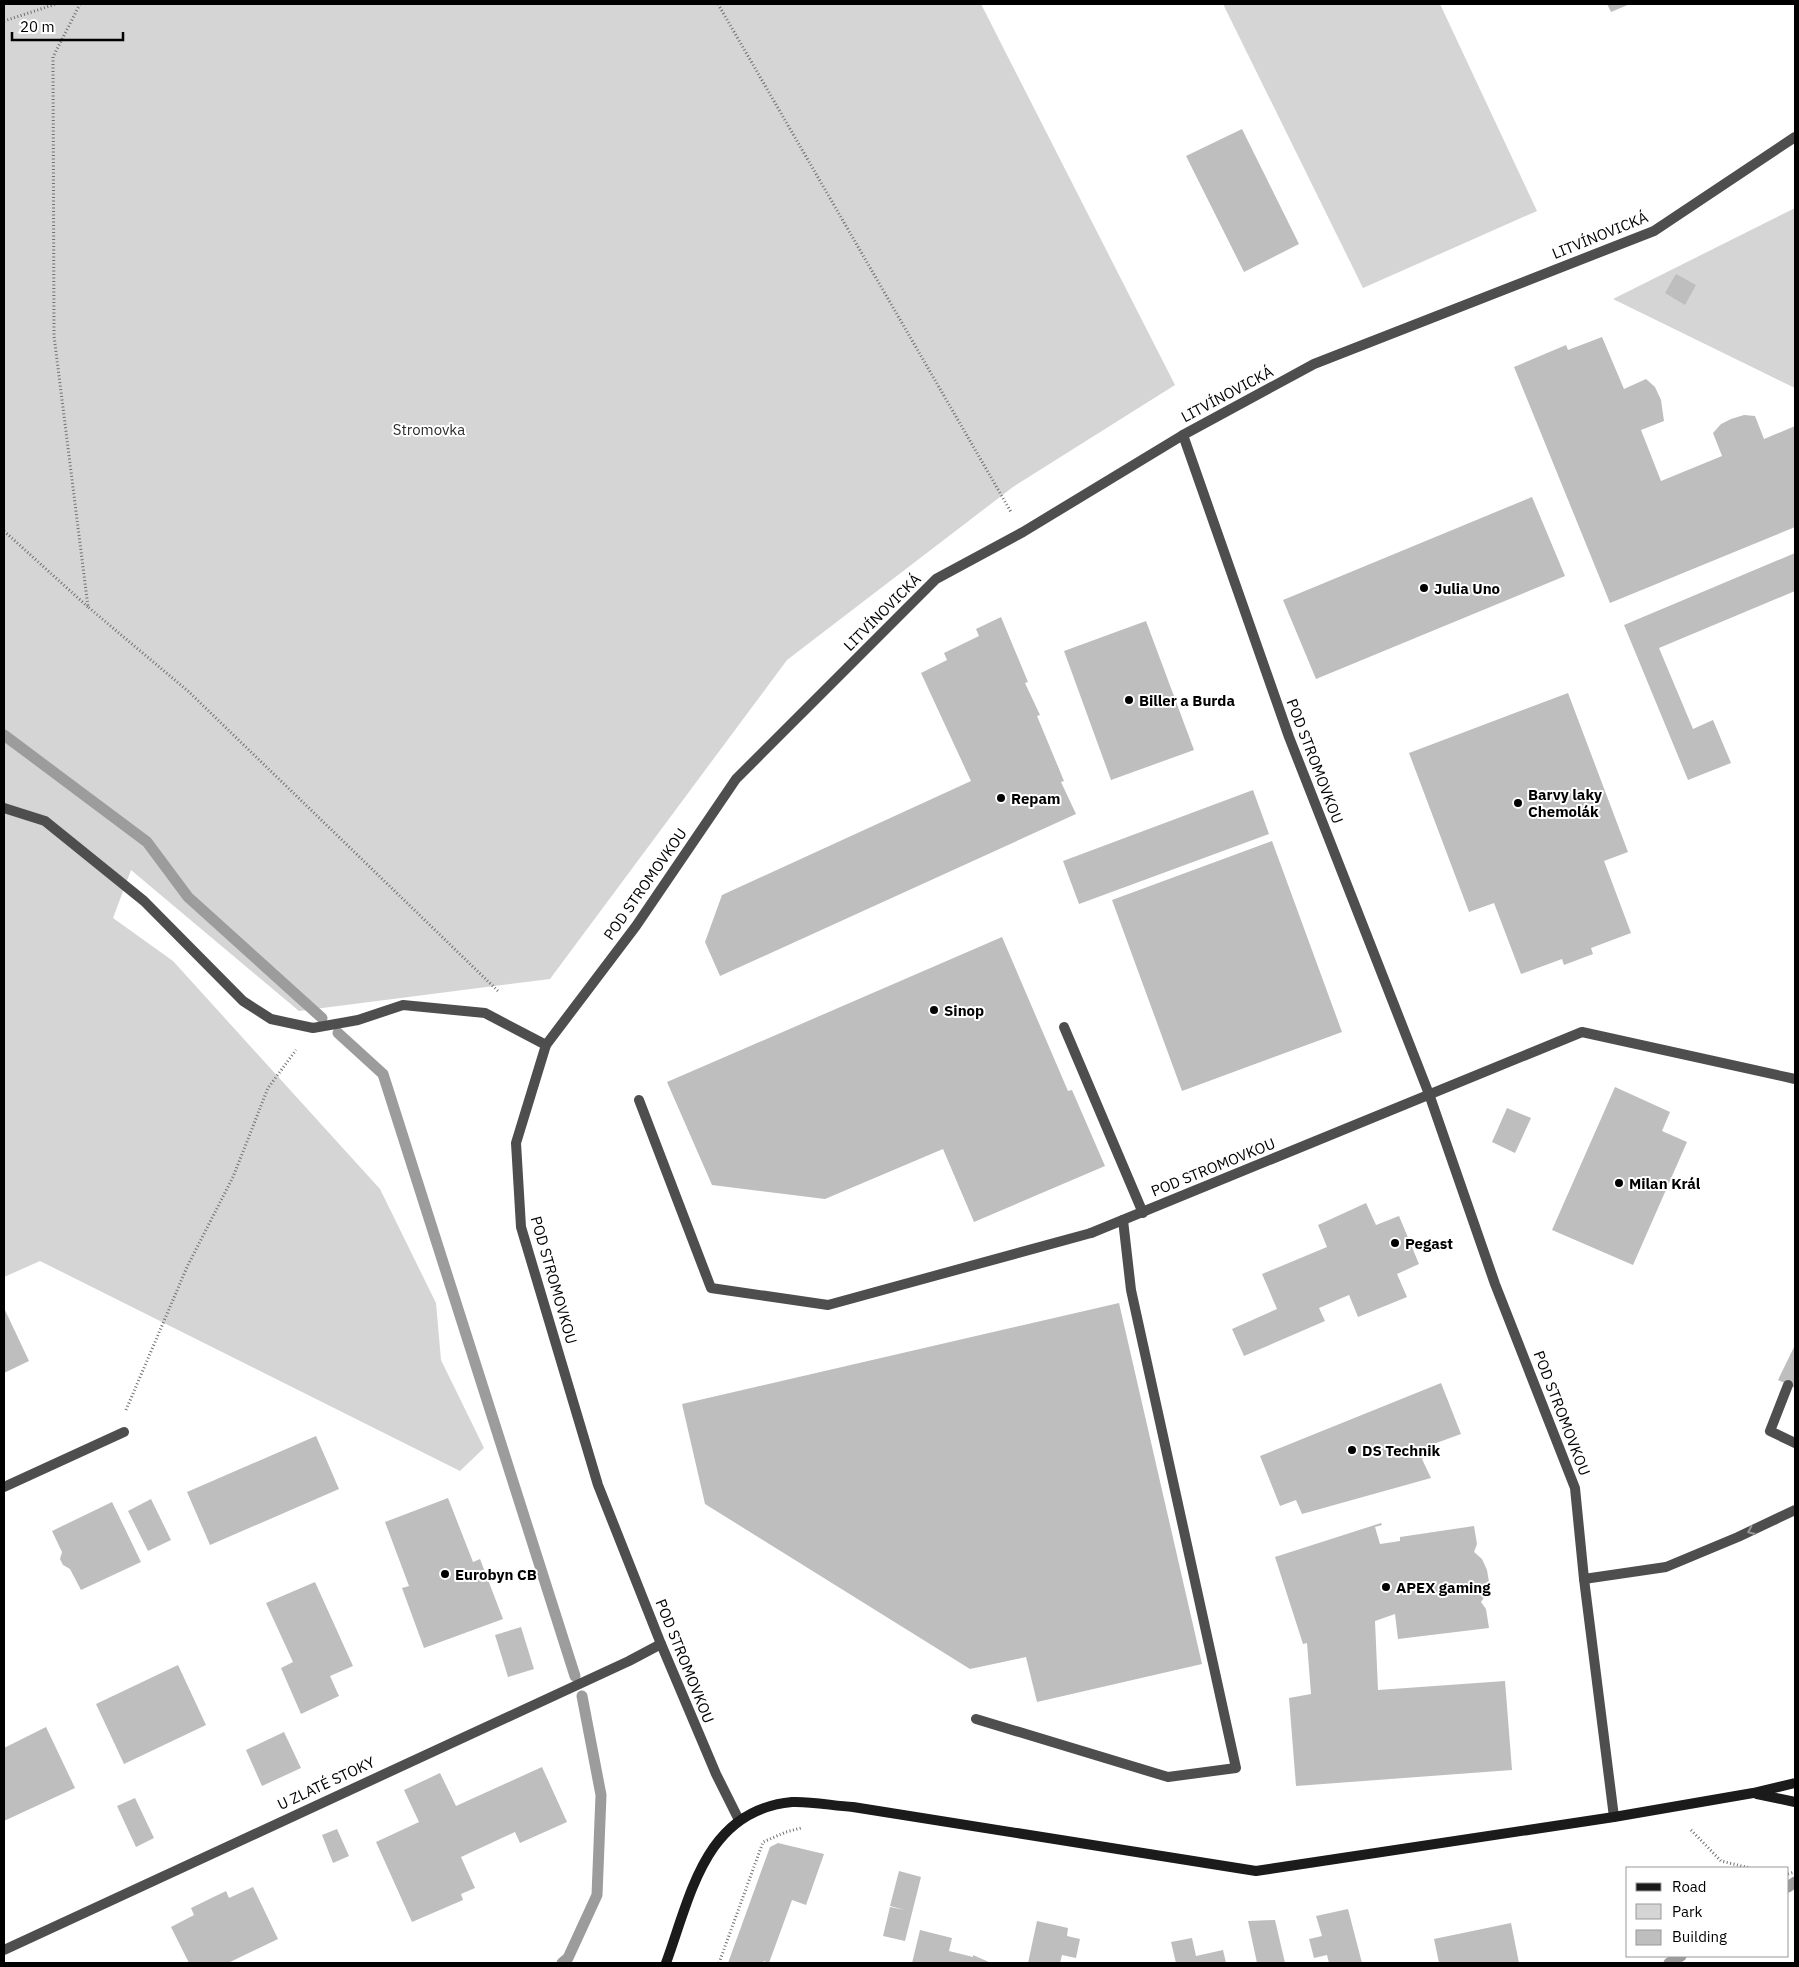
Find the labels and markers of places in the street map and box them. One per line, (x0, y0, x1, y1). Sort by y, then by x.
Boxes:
place label: Julia Uno (1434, 579, 1500, 598)
marker: Julia Uno (1418, 582, 1430, 594)
place label: Biller a Burda (1139, 691, 1235, 710)
marker: Biller a Burda (1123, 694, 1135, 706)
place label: Barvy laky Chemolák (1528, 785, 1602, 821)
place label: Repam (1011, 789, 1060, 808)
marker: Repam (995, 792, 1007, 804)
marker: Barvy laky Chemolák (1512, 797, 1524, 809)
place label: Sinop (944, 1001, 984, 1020)
marker: Sinop (928, 1004, 940, 1016)
place label: Milan Král (1629, 1174, 1701, 1193)
marker: Milan Král (1613, 1177, 1625, 1189)
place label: Pegast (1405, 1234, 1453, 1253)
marker: Pegast (1389, 1237, 1401, 1249)
place label: DS Technik (1362, 1441, 1440, 1460)
marker: DS Technik (1346, 1444, 1358, 1456)
place label: Eurobyn CB (455, 1565, 537, 1584)
marker: Eurobyn CB (439, 1568, 451, 1580)
place label: APEX gaming (1396, 1578, 1491, 1597)
marker: APEX gaming (1380, 1581, 1392, 1593)

